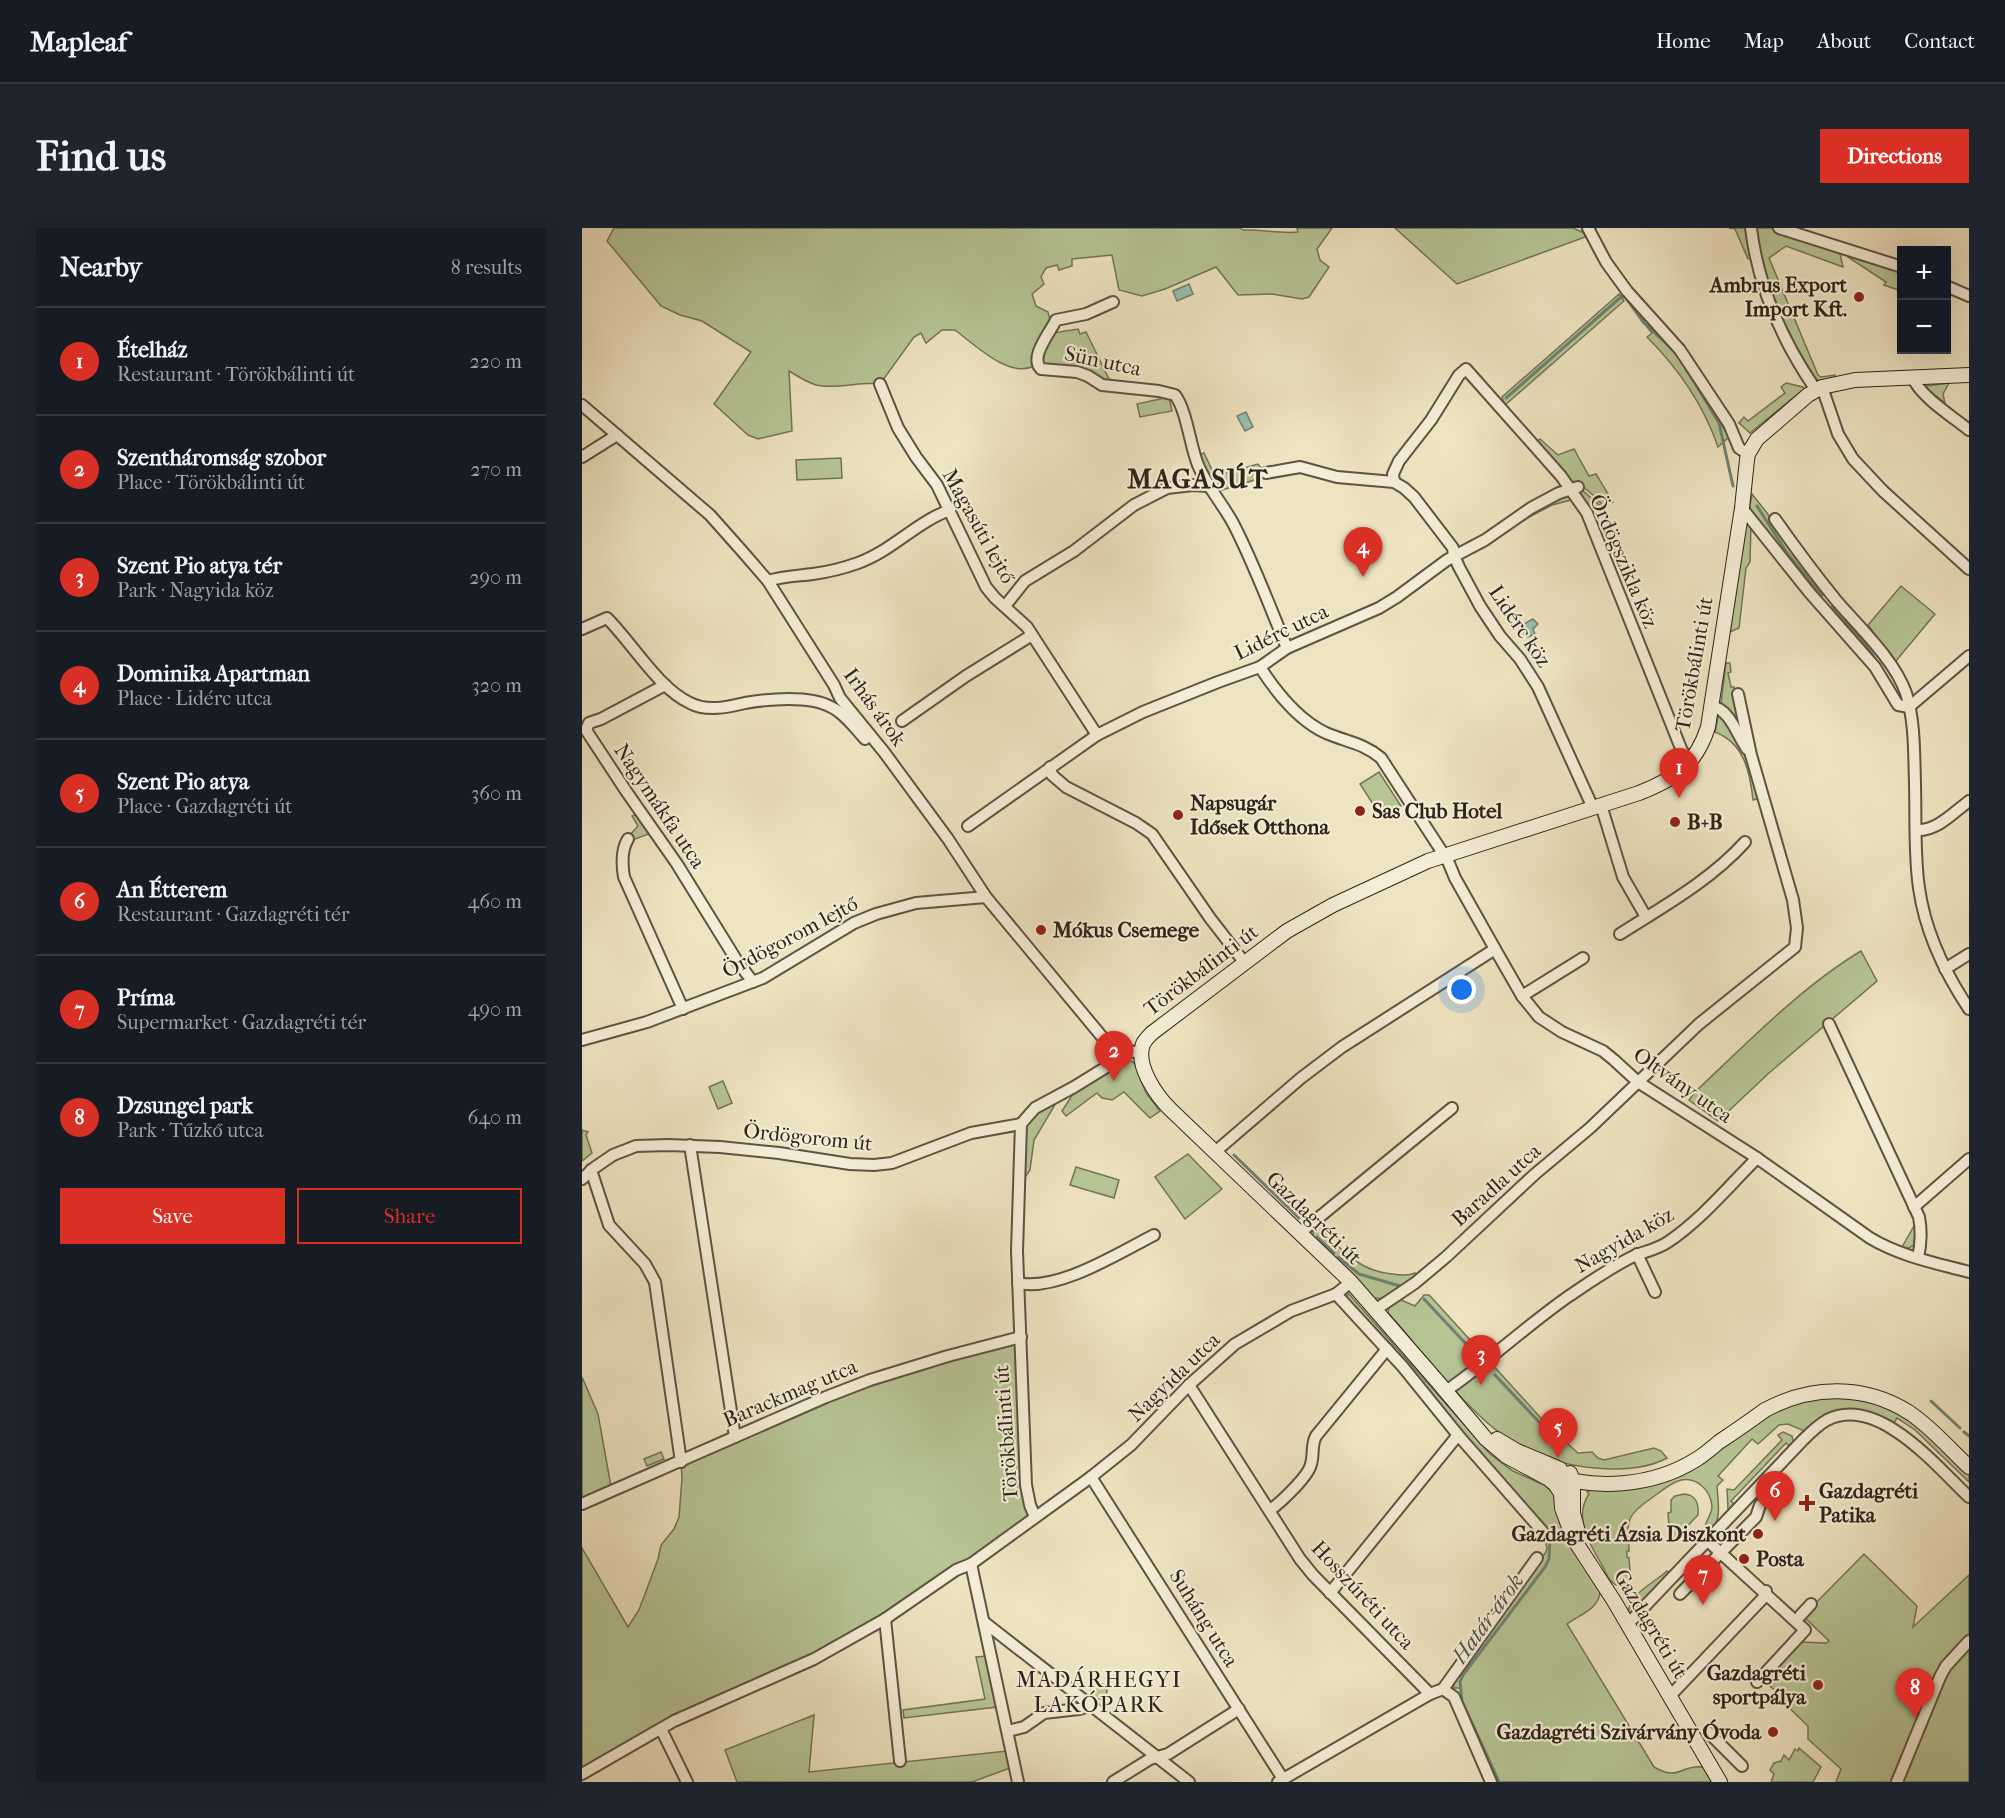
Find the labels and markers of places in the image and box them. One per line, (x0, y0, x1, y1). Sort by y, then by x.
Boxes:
place label: Ambrus Export Import Kft. (1708, 273, 1847, 321)
marker: Ambrus Export Import Kft. (1852, 290, 1866, 304)
pin: 4 (1344, 528, 1382, 577)
pin: 1 (1660, 748, 1698, 798)
place label: Napsugár Idősek Otthona (1190, 791, 1330, 839)
place label: Sas Club Hotel (1372, 799, 1503, 823)
marker: Sas Club Hotel (1353, 804, 1367, 818)
marker: Napsugár Idősek Otthona (1171, 808, 1185, 822)
place label: B+B (1687, 810, 1723, 834)
marker: B+B (1668, 815, 1682, 829)
place label: Mókus Csemege (1052, 918, 1200, 942)
marker: Mókus Csemege (1034, 923, 1048, 937)
pin: 2 (1094, 1032, 1134, 1081)
pin: 3 (1462, 1336, 1500, 1385)
pin: 5 (1538, 1408, 1578, 1458)
pin: 6 (1756, 1472, 1794, 1521)
place label: Gazdagréti Patika (1819, 1479, 1919, 1527)
marker: Gazdagréti Patika (1800, 1496, 1814, 1510)
place label: Gazdagréti Ázsia Diszkont (1511, 1521, 1746, 1546)
marker: Gazdagréti Ázsia Diszkont (1751, 1527, 1765, 1541)
place label: Posta (1756, 1547, 1805, 1571)
marker: Posta (1737, 1552, 1751, 1566)
pin: 7 (1684, 1556, 1722, 1605)
place label: Gazdagréti sportpálya (1707, 1661, 1807, 1709)
pin: 8 (1896, 1668, 1934, 1718)
marker: Gazdagréti sportpálya (1811, 1678, 1825, 1692)
place label: Gazdagréti Szivárvány Óvoda (1497, 1719, 1762, 1744)
marker: Gazdagréti Szivárvány Óvoda (1766, 1725, 1780, 1739)

